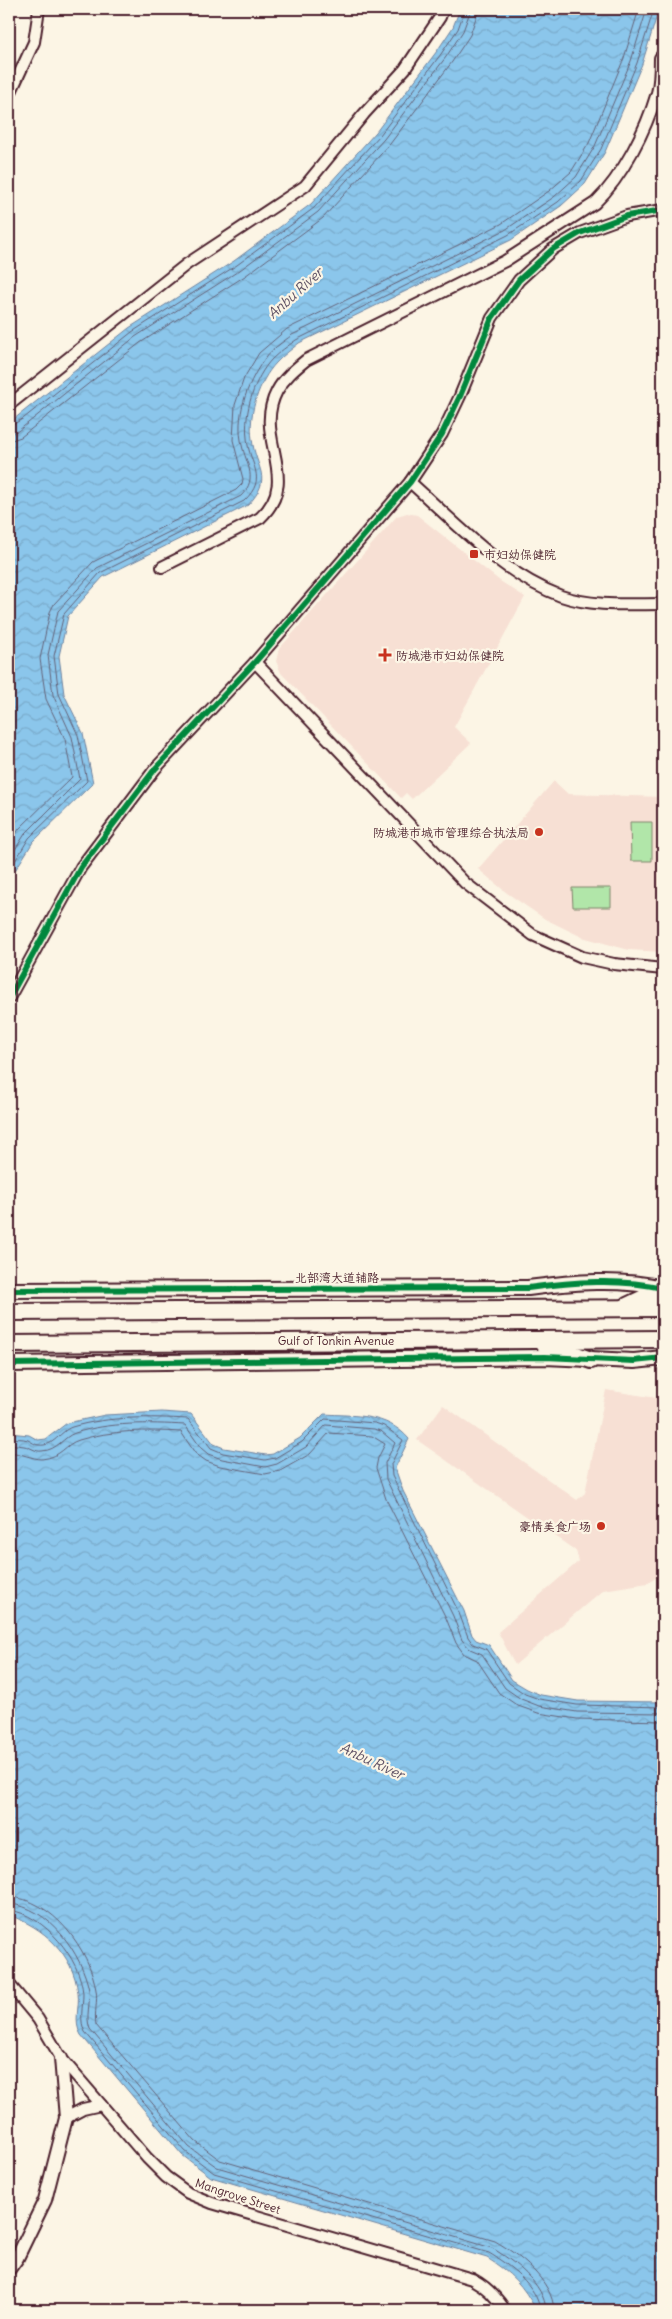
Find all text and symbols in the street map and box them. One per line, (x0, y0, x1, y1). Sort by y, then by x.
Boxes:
water label: Anbu River (264, 262, 328, 323)
place label: 巿妇幼保健院 (484, 547, 556, 562)
marker: 巿妇幼保健院 (468, 548, 480, 560)
marker: 防城港市妇幼保健院 (378, 648, 392, 662)
place label: 防城港市妇幼保健院 (396, 648, 504, 663)
place label: 防城港市城市管理综合执法局 (373, 825, 529, 840)
marker: 防城港市城市管理综合执法局 (533, 826, 545, 838)
street label: 北部湾大道辅路 (295, 1270, 379, 1285)
street label: Gulf of Tonkin Avenue (278, 1333, 394, 1348)
place label: 豪情美食广场 (519, 1519, 591, 1534)
marker: 豪情美食广场 (595, 1520, 607, 1532)
water label: Anbu River (337, 1738, 409, 1785)
street label: Mangrove Street (193, 2175, 283, 2217)

